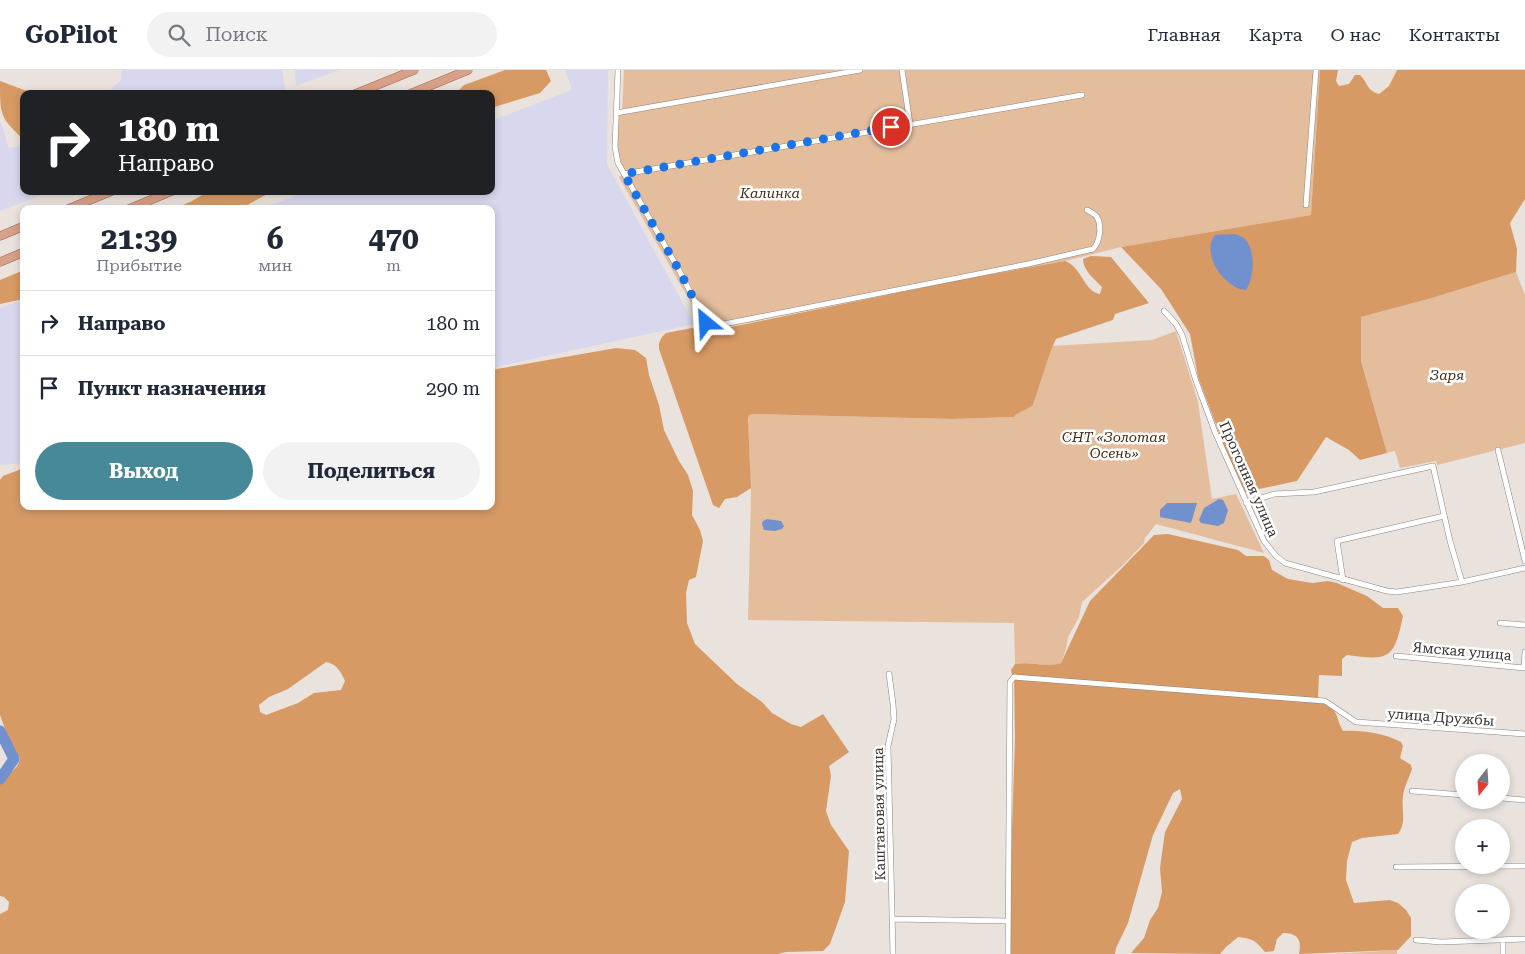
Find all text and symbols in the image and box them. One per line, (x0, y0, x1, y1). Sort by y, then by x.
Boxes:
search box (147, 12, 497, 57)
text: GoPilot (25, 21, 117, 49)
icon: search (165, 21, 193, 49)
text: Поиск (205, 23, 268, 46)
text: Главная (1148, 24, 1221, 45)
text: Карта (1249, 24, 1303, 45)
text: О нас (1331, 24, 1381, 45)
text: Контакты (1409, 24, 1500, 45)
pin (870, 106, 912, 148)
text: 180 m (118, 109, 219, 150)
icon: right (35, 110, 100, 175)
icon: arrive (877, 113, 905, 141)
text: Направо (118, 151, 214, 176)
park label: Калинка (739, 185, 800, 201)
text: 21:39 (101, 221, 177, 256)
text: 6 (267, 221, 284, 256)
text: 470 (368, 221, 419, 256)
text: Прибытие (96, 256, 182, 275)
text: мин (258, 256, 292, 275)
text: m (386, 256, 401, 275)
position arrow (679, 296, 731, 348)
icon: right (35, 309, 63, 337)
text: Направо (78, 312, 165, 335)
text: 180 m (426, 312, 480, 335)
park label: Заря (1430, 367, 1464, 383)
icon: arrive (35, 374, 63, 402)
text: Пункт назначения (78, 377, 266, 400)
text: 290 m (426, 377, 480, 400)
street label: Прогонная улица (1216, 419, 1282, 540)
park label: СНТ «Золотая Осень» (1062, 429, 1166, 461)
button: Выход (35, 442, 253, 500)
button: Поделиться (263, 442, 480, 500)
street label: Ямская улица (1412, 639, 1512, 663)
street label: улица Дружбы (1387, 705, 1495, 729)
street label: Каштановая улица (870, 747, 888, 881)
north arrow (1455, 754, 1510, 809)
map controls (1455, 754, 1510, 939)
button: + (1455, 819, 1510, 874)
button: − (1455, 884, 1510, 939)

